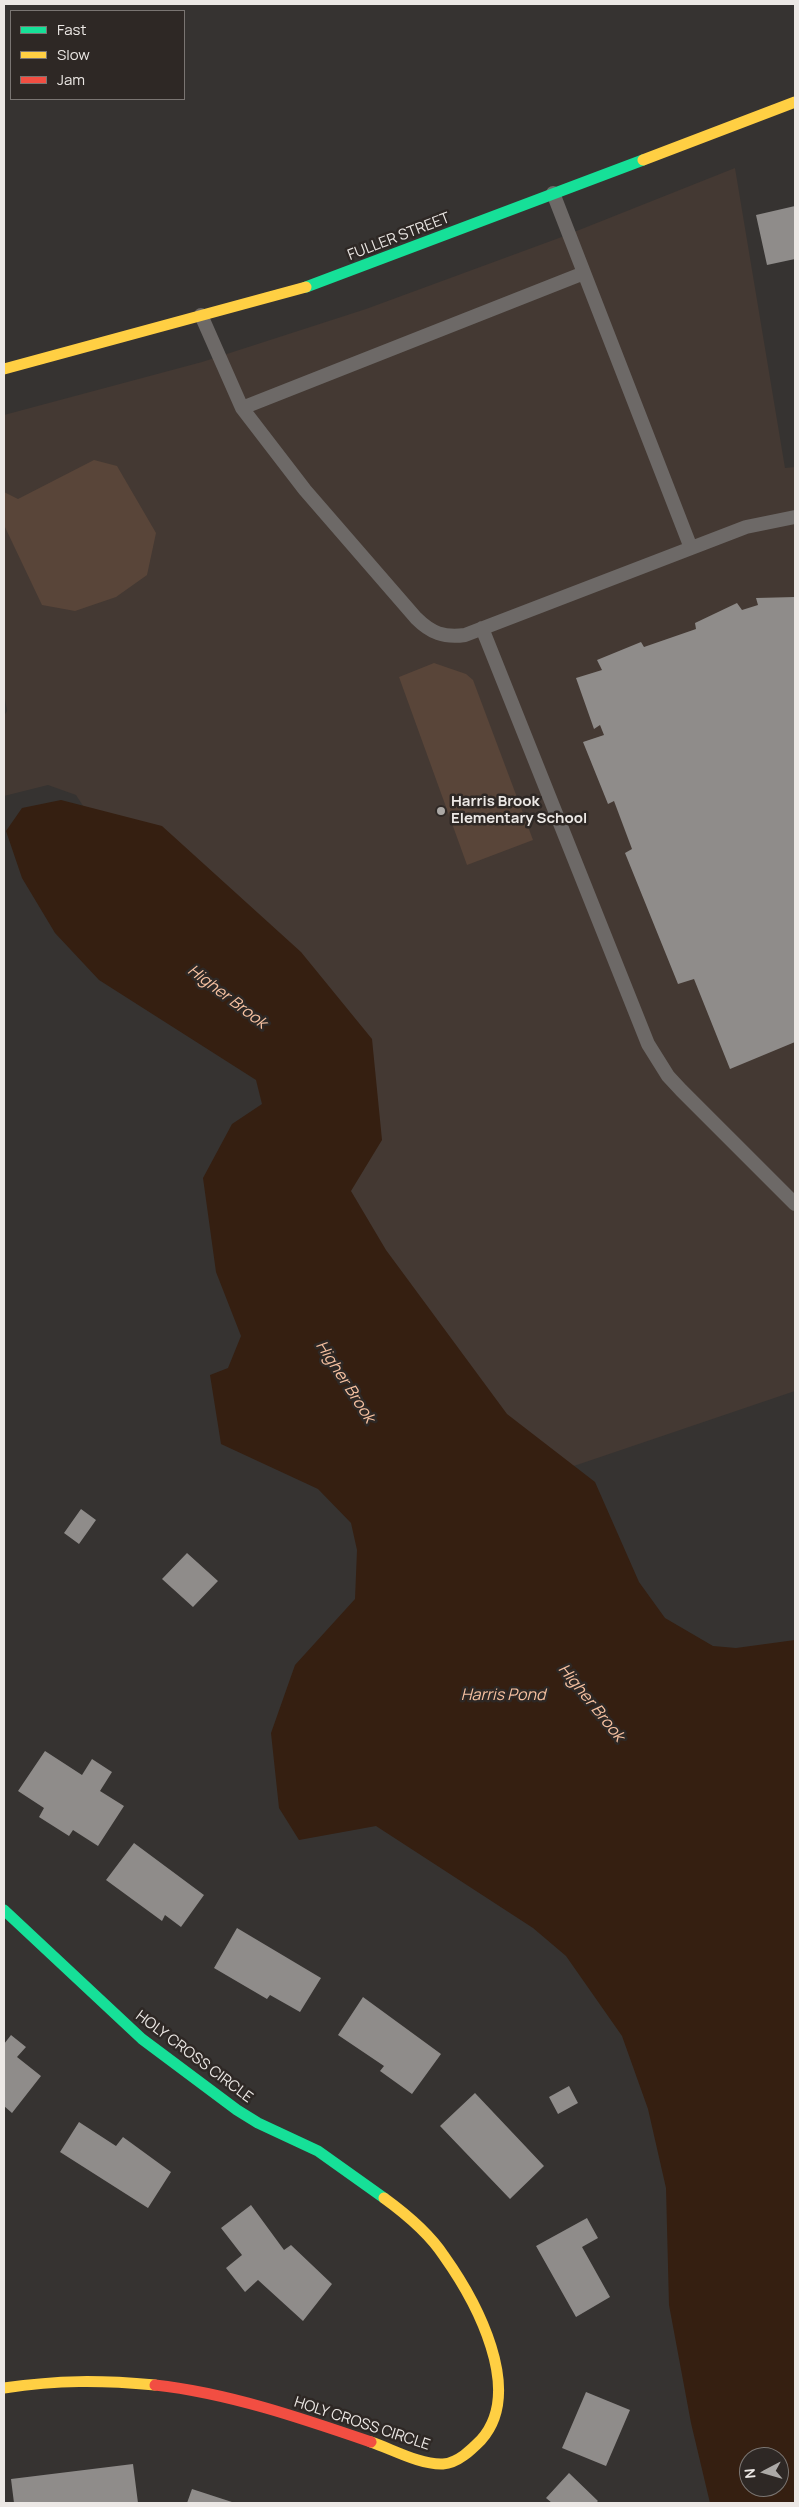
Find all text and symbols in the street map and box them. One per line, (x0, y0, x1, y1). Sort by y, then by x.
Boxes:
legend (10, 10, 185, 100)
text: Fast (57, 19, 86, 40)
text: Slow (57, 44, 90, 65)
text: Jam (57, 69, 85, 90)
street label: FULLER STREET (345, 209, 453, 265)
place label: Harris Brook Elementary School (451, 793, 587, 828)
marker: Harris Brook Elementary School (435, 805, 447, 817)
water label: Higher Brook (184, 961, 270, 1033)
water label: Higher Brook (311, 1337, 379, 1427)
water label: Higher Brook (554, 1660, 628, 1746)
water label: Harris Pond (461, 1686, 545, 1706)
street label: HOLY CROSS CIRCLE (132, 2007, 256, 2107)
street label: HOLY CROSS CIRCLE (292, 2394, 432, 2454)
north arrow (739, 2447, 789, 2497)
text: N (740, 2468, 760, 2480)

